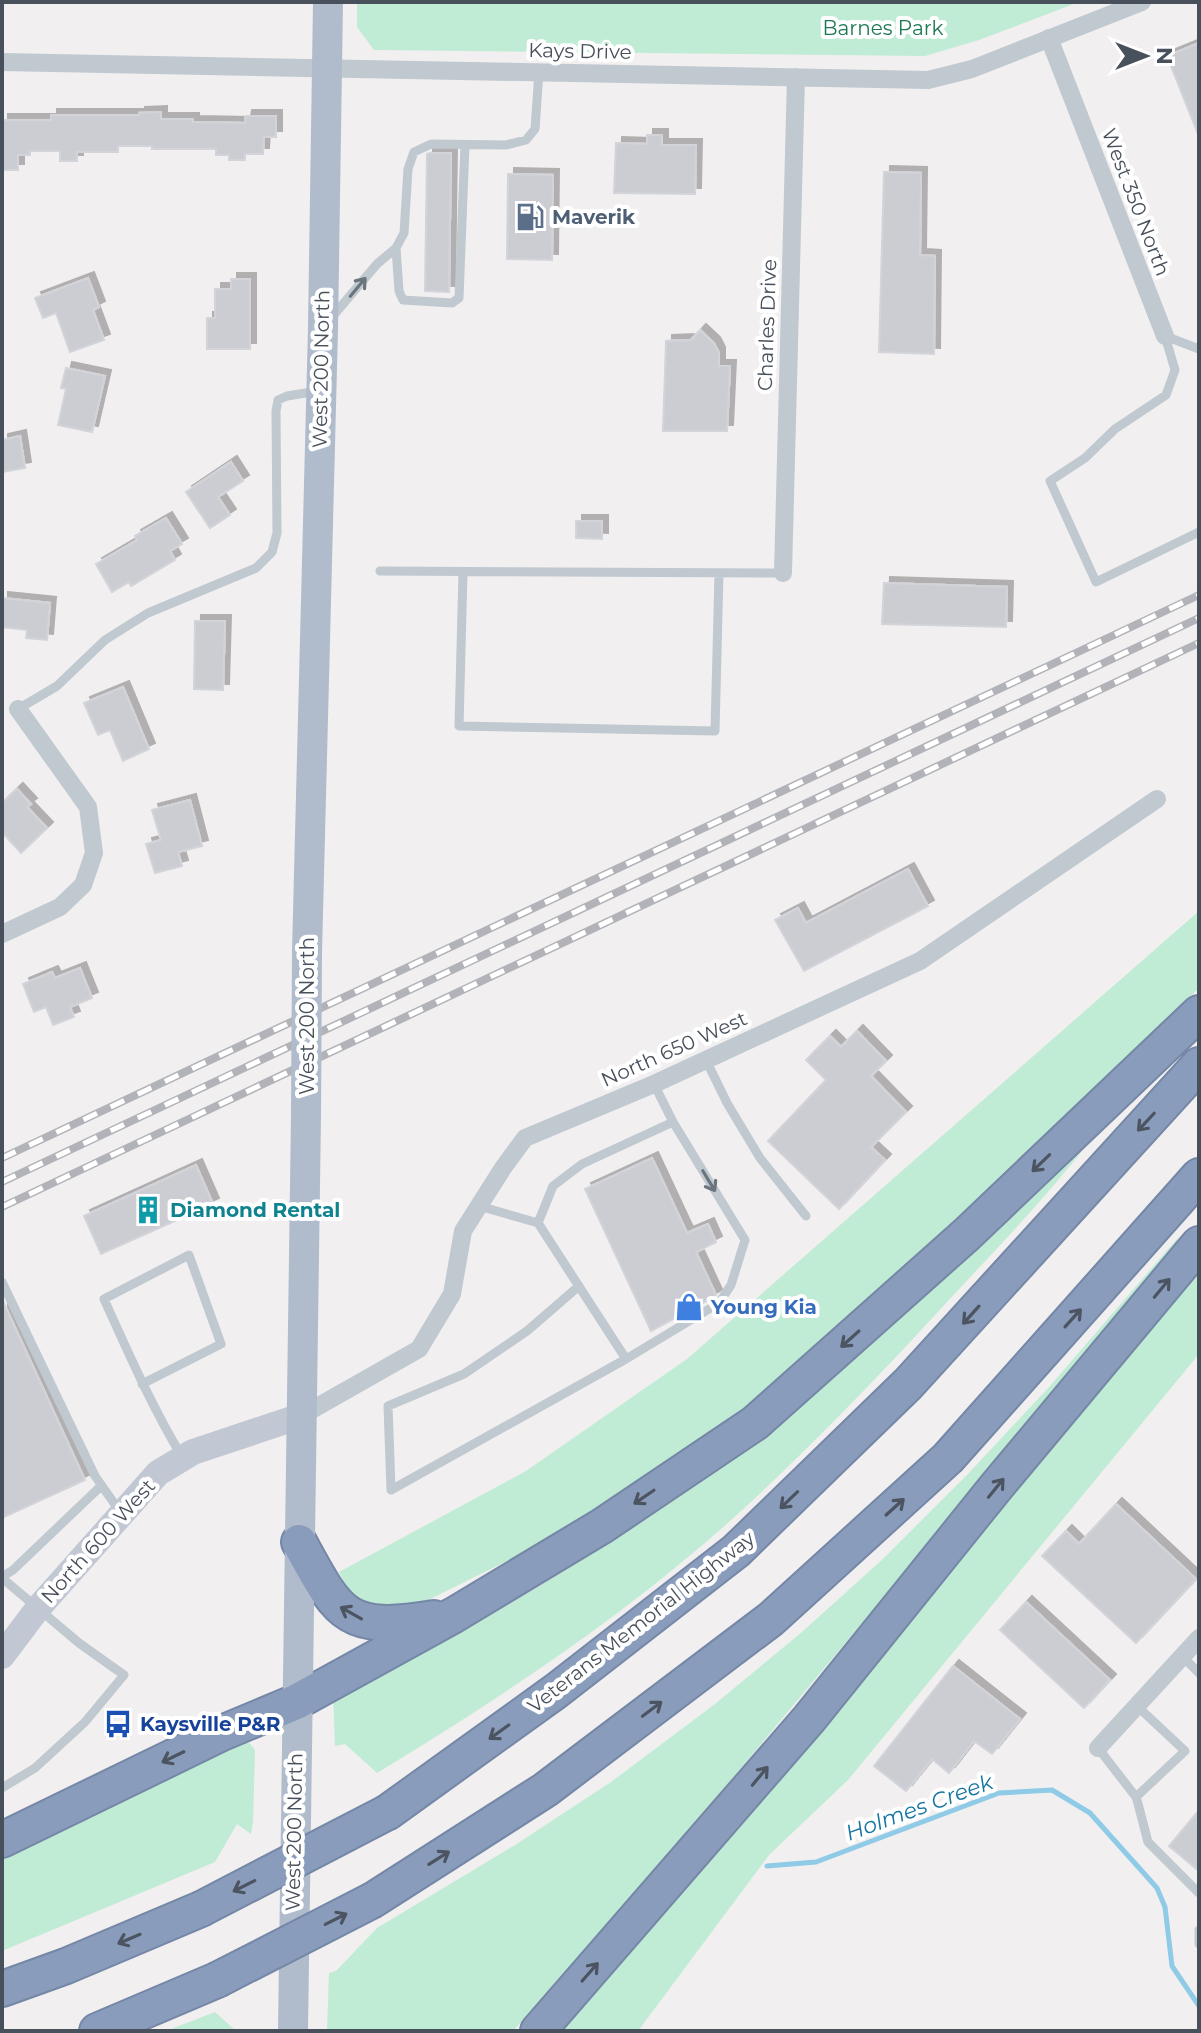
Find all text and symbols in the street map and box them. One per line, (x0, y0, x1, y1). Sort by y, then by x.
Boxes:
park label: Barnes Park (822, 16, 944, 40)
north arrow (1105, 16, 1185, 96)
street label: Kays Drive (528, 38, 632, 64)
text: N (1151, 47, 1178, 65)
street label: West 350 North (1097, 125, 1175, 279)
fuel station icon: Maverik (515, 202, 545, 232)
place label: Maverik (552, 205, 636, 229)
street label: Charles Drive (753, 259, 781, 391)
one-way arrow (349, 277, 367, 297)
street label: West 200 North (308, 290, 334, 448)
street label: West 200 North (295, 937, 319, 1095)
street label: North 650 West (597, 1006, 751, 1092)
one-way arrow (1136, 1112, 1155, 1132)
one-way arrow (1032, 1154, 1052, 1172)
one-way arrow (701, 1169, 717, 1192)
building icon: Diamond Rental (133, 1195, 163, 1225)
place label: Diamond Rental (170, 1198, 340, 1222)
one-way arrow (1153, 1279, 1171, 1299)
shop icon: Young Kia (674, 1292, 704, 1322)
place label: Young Kia (710, 1295, 817, 1319)
one-way arrow (962, 1304, 980, 1324)
one-way arrow (1063, 1309, 1081, 1329)
one-way arrow (840, 1329, 860, 1347)
street label: North 600 West (36, 1474, 160, 1608)
one-way arrow (987, 1478, 1004, 1499)
one-way arrow (634, 1489, 656, 1506)
one-way arrow (780, 1490, 799, 1509)
one-way arrow (884, 1499, 904, 1517)
street label: Veterans Memorial Highway (523, 1526, 759, 1718)
one-way arrow (340, 1605, 363, 1621)
one-way arrow (641, 1701, 662, 1718)
bus stop icon: Kaysville P&R (103, 1709, 133, 1739)
place label: Kaysville P&R (140, 1712, 281, 1736)
one-way arrow (488, 1724, 510, 1740)
one-way arrow (162, 1750, 186, 1765)
street label: West 200 North (281, 1753, 307, 1911)
one-way arrow (751, 1766, 769, 1787)
water label: Holmes Creek (842, 1768, 997, 1847)
one-way arrow (427, 1850, 450, 1866)
one-way arrow (233, 1879, 256, 1895)
one-way arrow (324, 1910, 348, 1926)
one-way arrow (117, 1933, 142, 1948)
one-way arrow (581, 1963, 599, 1983)

